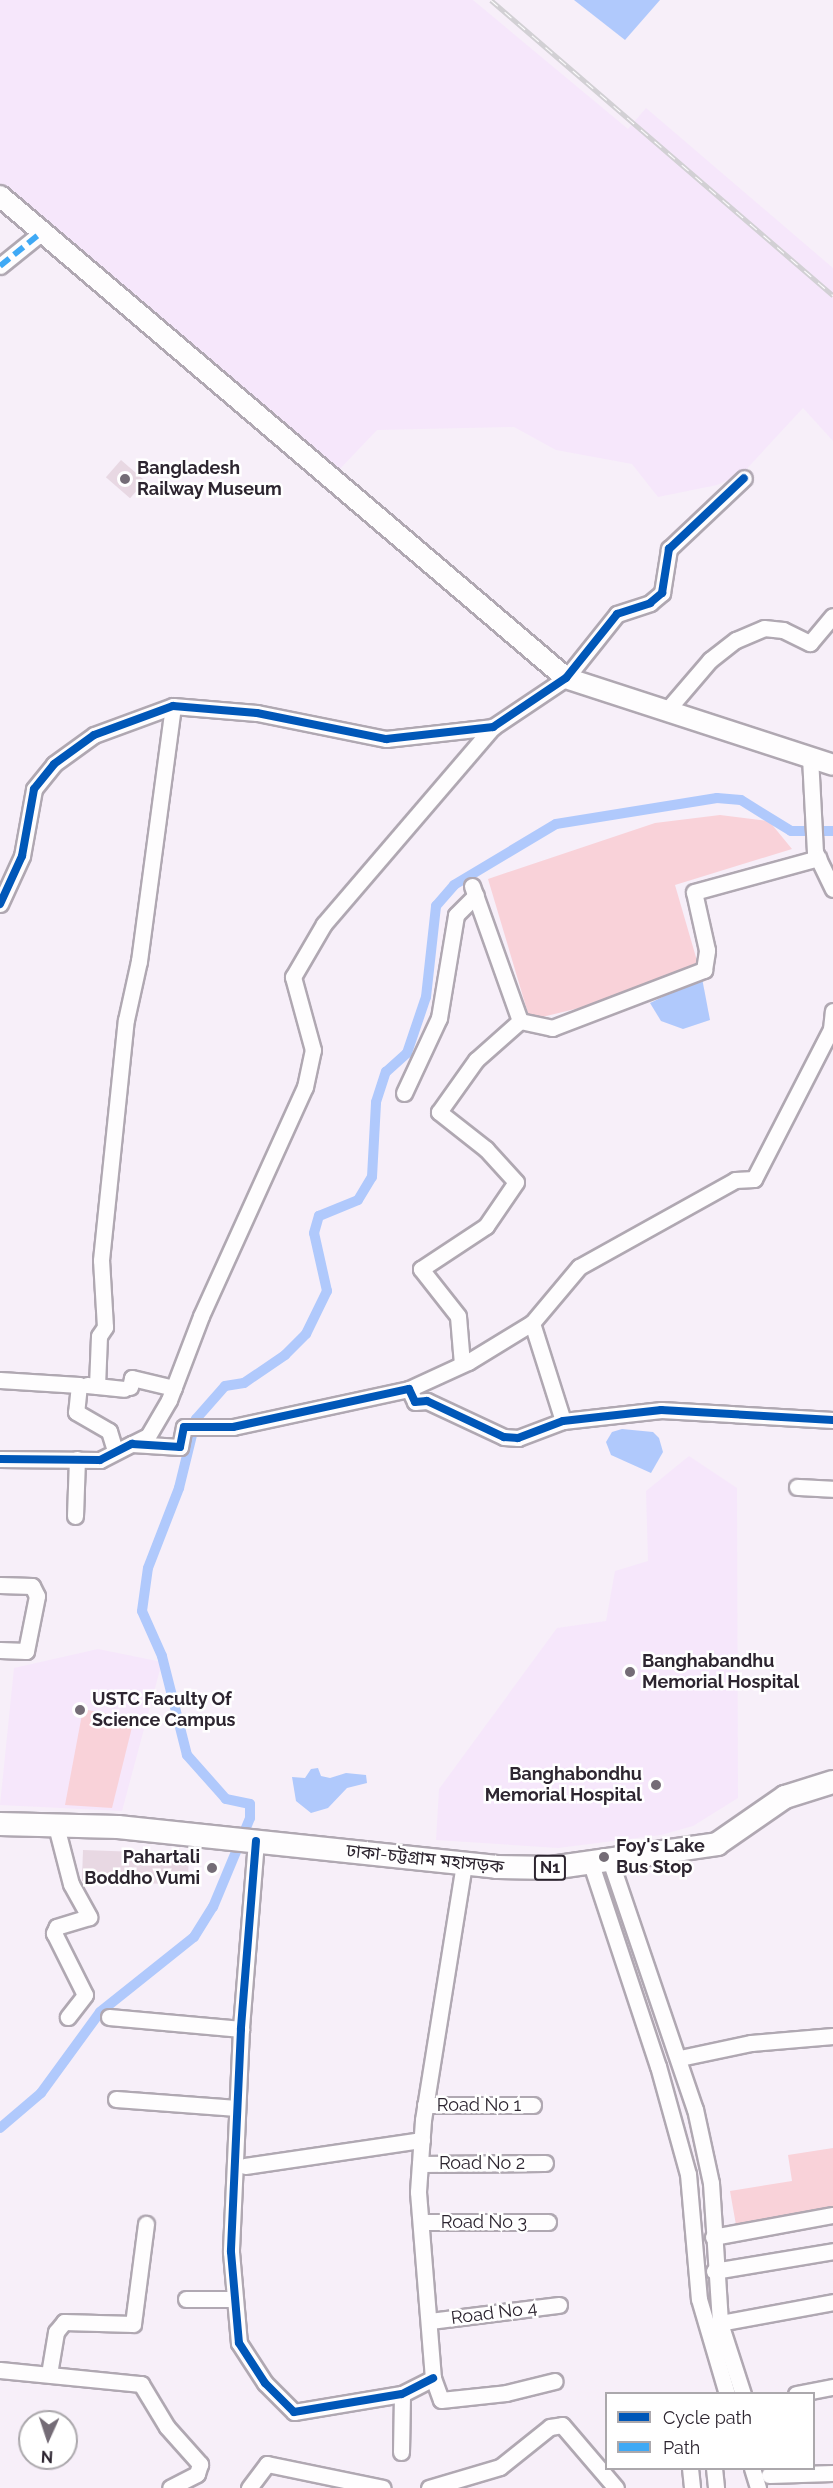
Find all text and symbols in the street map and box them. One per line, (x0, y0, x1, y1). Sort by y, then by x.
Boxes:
place label: Bangladesh Railway Museum (137, 458, 282, 500)
marker: Bangladesh Railway Museum (118, 472, 132, 486)
place label: Banghabandhu Memorial Hospital (642, 1651, 800, 1694)
marker: Banghabandhu Memorial Hospital (623, 1665, 637, 1679)
place label: USTC Faculty Of Science Campus (92, 1689, 235, 1732)
marker: USTC Faculty Of Science Campus (73, 1703, 87, 1717)
place label: Banghabondhu Memorial Hospital (484, 1764, 642, 1806)
marker: Banghabondhu Memorial Hospital (647, 1776, 665, 1794)
place label: Foy's Lake Bus Stop (616, 1836, 705, 1878)
street label: ঢাকা-চট্টগ্রাম মহাসড়ক (345, 1840, 505, 1878)
place label: Pahartali Boddho Vumi (84, 1847, 200, 1890)
marker: Foy's Lake Bus Stop (597, 1850, 611, 1864)
road number: N1 (534, 1855, 566, 1881)
marker: Pahartali Boddho Vumi (205, 1861, 219, 1875)
street label: Road No 1 (437, 2094, 521, 2116)
street label: Road No 2 (439, 2152, 525, 2174)
street label: Road No 3 (441, 2211, 527, 2233)
street label: Road No 4 (450, 2297, 538, 2329)
legend (605, 2392, 815, 2470)
text: Cycle path (663, 2407, 752, 2428)
north arrow (18, 2410, 78, 2470)
text: Path (663, 2437, 700, 2458)
text: N (41, 2447, 54, 2466)

